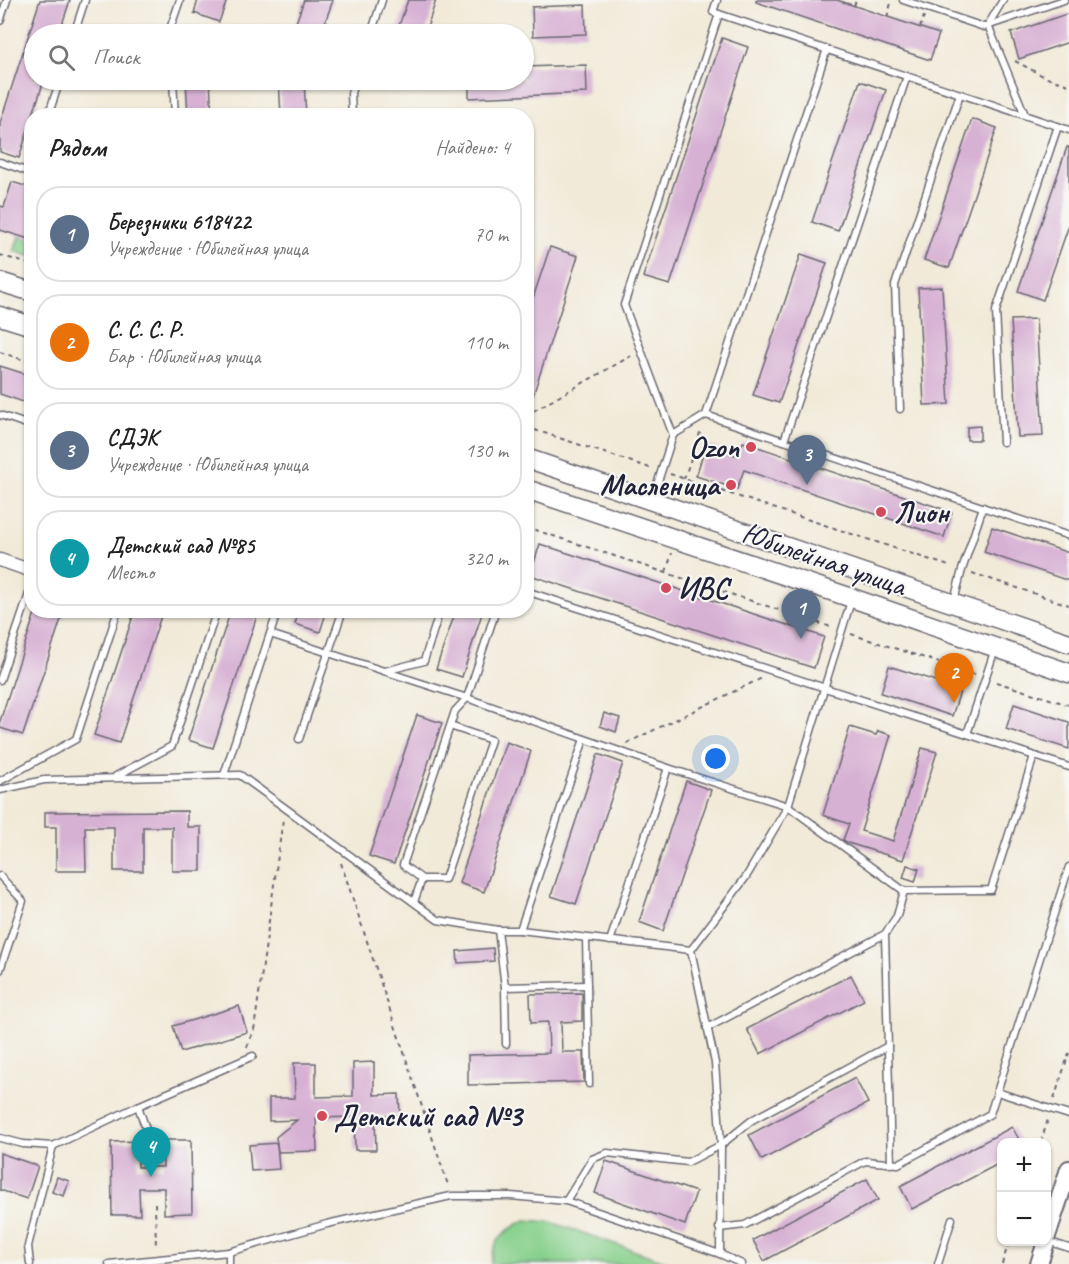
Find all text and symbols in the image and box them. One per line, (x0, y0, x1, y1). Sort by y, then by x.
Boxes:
search box (24, 24, 534, 90)
icon: search (45, 41, 78, 74)
text: Поиск (93, 43, 139, 71)
text: Рядом (48, 131, 106, 164)
text: Найдено: 4 (435, 135, 510, 160)
text: Березники 618422 (107, 208, 251, 236)
text: 1 (65, 222, 74, 247)
text: 70 m (474, 222, 508, 247)
text: Учреждение · Юбилейная улица (107, 236, 308, 261)
text: С. С. С. Р. (107, 316, 183, 344)
text: 2 (65, 330, 74, 355)
text: 110 m (465, 330, 508, 355)
text: Бар · Юбилейная улица (107, 344, 260, 369)
text: СДЭК (107, 424, 157, 452)
place label: Ozon (689, 428, 740, 466)
pin: 3 (788, 436, 826, 485)
text: 3 (65, 438, 74, 463)
text: 130 m (465, 438, 508, 463)
marker: Ozon (744, 440, 758, 454)
text: Учреждение · Юбилейная улица (107, 452, 308, 477)
place label: Масленица (600, 466, 722, 504)
marker: Масленица (724, 478, 738, 492)
place label: Лион (893, 493, 951, 531)
marker: Лион (874, 505, 888, 519)
street label: Юбилейная улица (737, 513, 913, 605)
text: Детский сад №85 (107, 532, 254, 560)
text: 4 (65, 546, 74, 571)
text: 320 m (465, 546, 508, 571)
text: Место (107, 560, 154, 585)
place label: ИВС (678, 569, 733, 607)
marker: ИВС (659, 581, 673, 595)
pin: 1 (782, 590, 820, 639)
pin: 2 (934, 654, 974, 703)
your location (701, 744, 730, 773)
place label: Детский сад №3 (334, 1097, 524, 1135)
marker: Детский сад №3 (315, 1109, 329, 1123)
pin: 4 (132, 1128, 170, 1177)
map controls (997, 1138, 1051, 1246)
button: + (997, 1138, 1051, 1192)
button: − (997, 1192, 1051, 1246)

